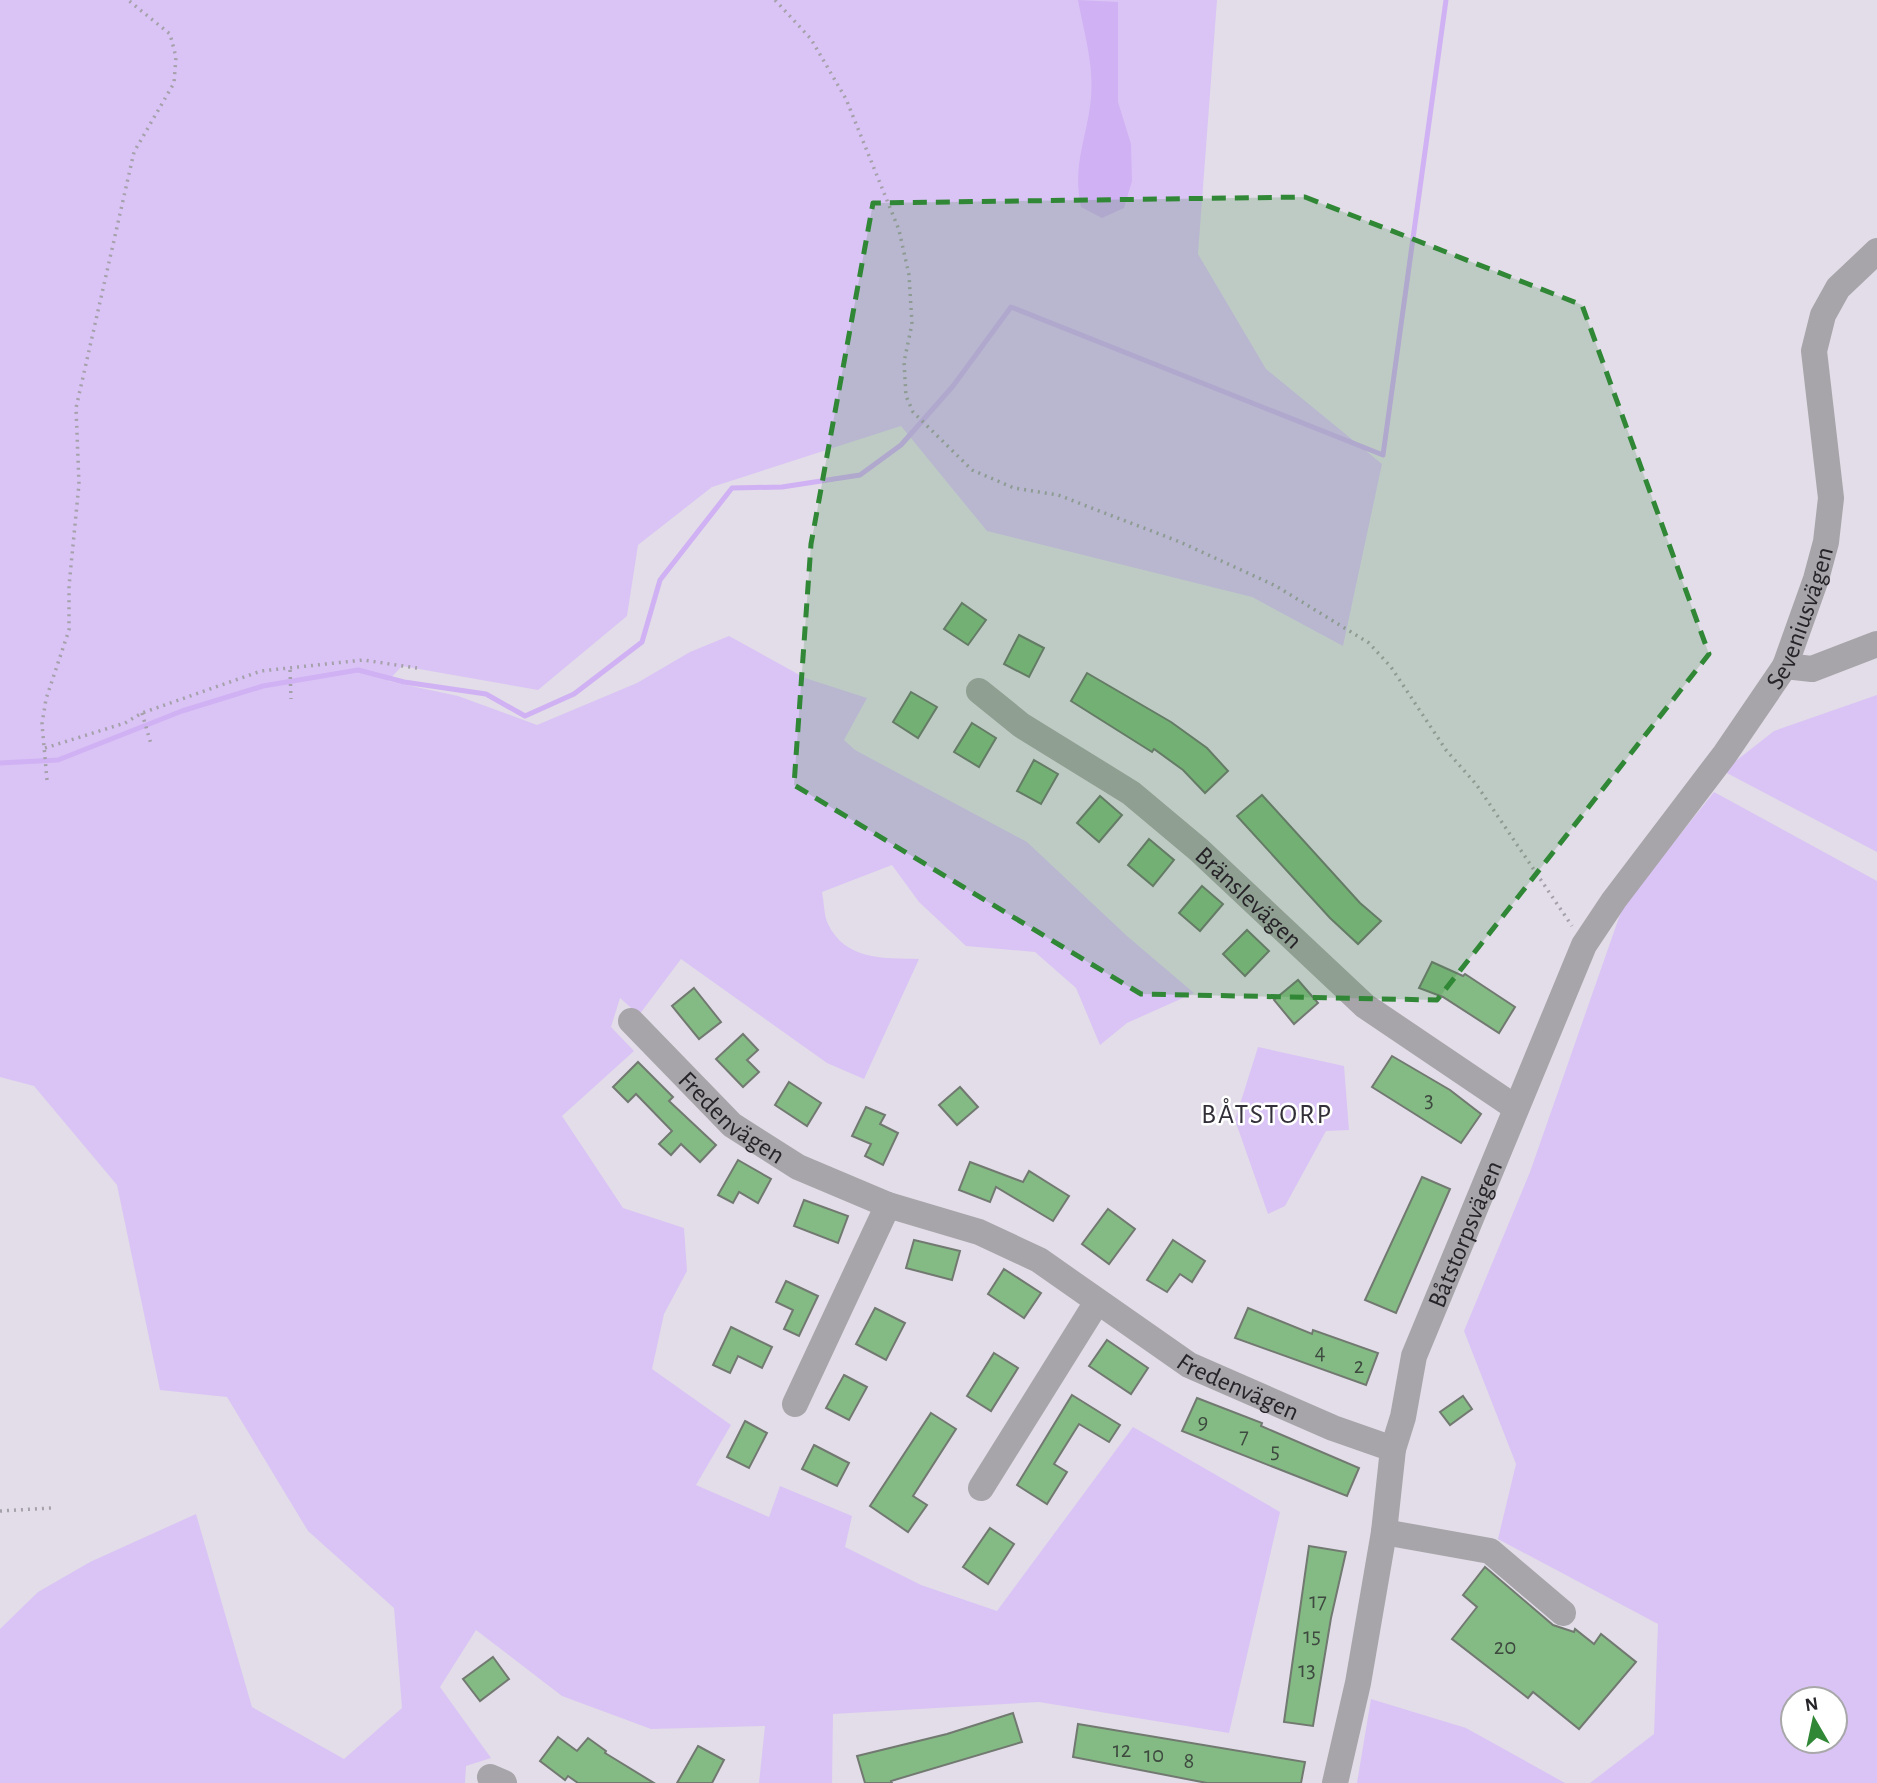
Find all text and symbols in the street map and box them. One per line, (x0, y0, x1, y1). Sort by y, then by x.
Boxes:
street label: Seveniusvägen (1761, 544, 1838, 694)
street label: Bränslevägen (1190, 842, 1307, 954)
street label: Fredenvägen (673, 1067, 789, 1169)
house number: 3 (1424, 1089, 1434, 1112)
district label: BÅTSTORP (1201, 1098, 1333, 1129)
street label: Båtstorpsvägen (1424, 1157, 1507, 1311)
house number: 4 (1314, 1341, 1326, 1364)
street label: Fredenvägen (1172, 1349, 1303, 1425)
house number: 2 (1354, 1355, 1364, 1378)
house number: 9 (1198, 1411, 1208, 1434)
house number: 7 (1239, 1425, 1249, 1448)
house number: 5 (1270, 1440, 1280, 1463)
house number: 17 (1309, 1590, 1327, 1613)
house number: 15 (1303, 1625, 1321, 1648)
house number: 20 (1494, 1636, 1516, 1659)
house number: 13 (1298, 1659, 1316, 1682)
north arrow (1779, 1685, 1849, 1755)
text: N (1804, 1694, 1820, 1715)
house number: 12 (1113, 1739, 1131, 1762)
house number: 10 (1144, 1744, 1164, 1767)
house number: 8 (1184, 1750, 1194, 1773)

